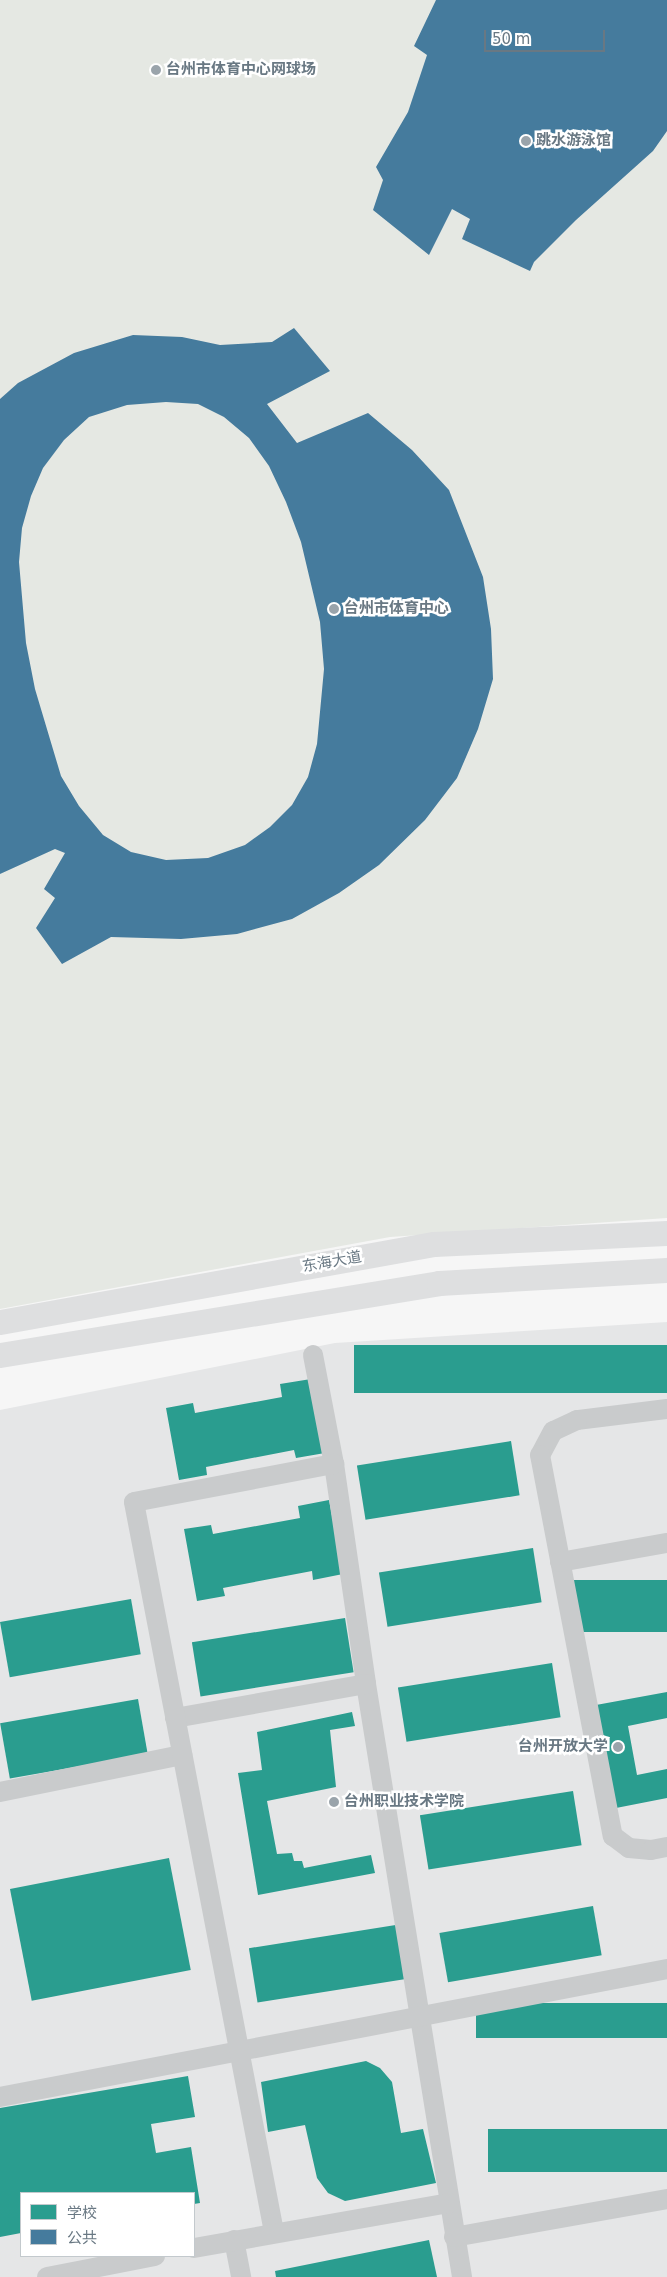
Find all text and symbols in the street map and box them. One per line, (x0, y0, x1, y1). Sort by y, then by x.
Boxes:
scale bar (487, 20, 608, 52)
text: 50 m (492, 30, 530, 48)
place label: 台州市体育中心网球场 (166, 61, 316, 79)
marker: 台州市体育中心网球场 (150, 64, 162, 76)
place label: 跳水游泳馆 (536, 132, 611, 150)
marker: 跳水游泳馆 (520, 135, 532, 147)
place label: 台州市体育中心 (344, 600, 449, 618)
marker: 台州市体育中心 (328, 603, 340, 615)
street label: 东海大道 (301, 1248, 363, 1276)
place label: 台州开放大学 (518, 1738, 608, 1756)
marker: 台州开放大学 (612, 1741, 624, 1753)
place label: 台州职业技术学院 (344, 1793, 464, 1811)
marker: 台州职业技术学院 (328, 1796, 340, 1808)
legend (20, 2192, 195, 2257)
text: 学校 (67, 2204, 97, 2222)
text: 公共 (67, 2229, 97, 2247)

